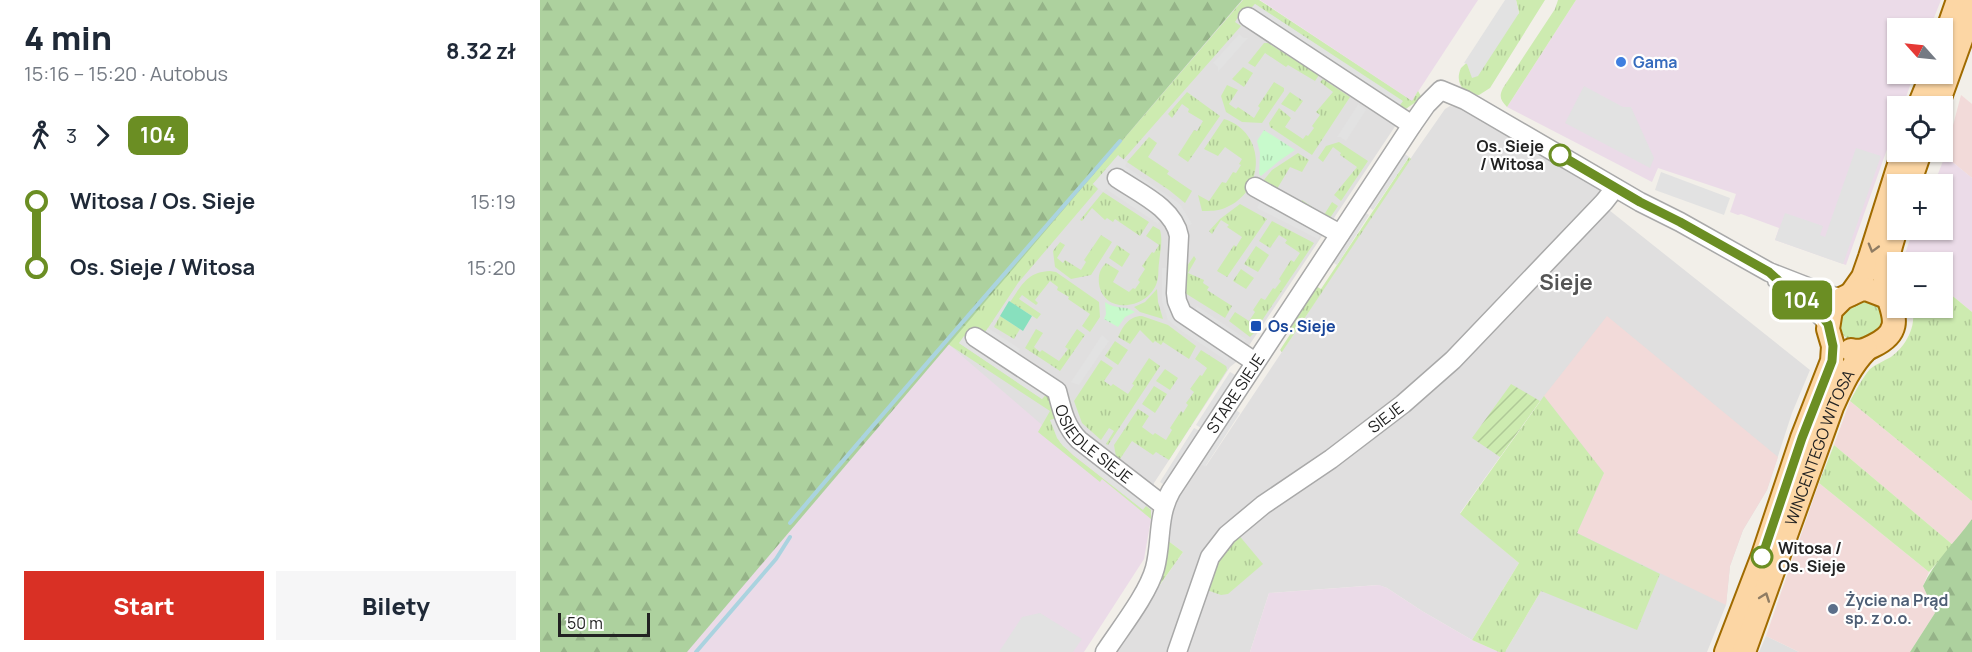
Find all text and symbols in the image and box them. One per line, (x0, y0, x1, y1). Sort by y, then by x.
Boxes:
text: 4 min (24, 15, 112, 60)
north arrow (1887, 18, 1953, 84)
map controls (1887, 18, 1953, 318)
text: 8.32 zł (446, 36, 516, 66)
place label: Gama (1633, 51, 1678, 73)
marker: Gama (1614, 55, 1628, 69)
text: 15:16 – 15:20 · Autobus (24, 60, 228, 87)
button: locate (1887, 96, 1953, 162)
icon: walk (24, 119, 57, 152)
icon: forward (86, 119, 119, 152)
text: 104 (140, 121, 176, 149)
text: 3 (66, 122, 77, 149)
place label: Os. Sieje / Witosa (1476, 135, 1544, 175)
marker: Os. Sieje / Witosa (1549, 144, 1571, 166)
button: + (1887, 174, 1953, 240)
text: Witosa / Os. Sieje (70, 186, 255, 216)
text: 15:19 (470, 188, 516, 215)
one-way arrow (1868, 242, 1880, 252)
text: Os. Sieje / Witosa (70, 252, 255, 282)
button: − (1887, 252, 1953, 318)
text: 15:20 (467, 254, 516, 281)
district label: Sieje (1539, 267, 1593, 297)
line badge: 104 (1768, 280, 1836, 320)
text: 104 (1784, 286, 1820, 314)
place label: Os. Sieje (1268, 315, 1336, 337)
marker: Os. Sieje (1249, 319, 1263, 333)
street label: STARE SIEJE (1201, 349, 1269, 438)
street label: WINCENTEGO WITOSA (1779, 365, 1859, 528)
street label: SIEJE (1363, 397, 1408, 438)
street label: OSIEDLE SIEJE (1050, 402, 1137, 488)
place label: Witosa / Os. Sieje (1778, 537, 1846, 577)
marker: Witosa / Os. Sieje (1751, 546, 1773, 568)
button: Start (24, 571, 264, 640)
button: Bilety (276, 571, 516, 640)
place label: Życie na Prąd sp. z o.o. (1845, 589, 1948, 629)
one-way arrow (1758, 592, 1770, 603)
marker: Życie na Prąd sp. z o.o. (1826, 602, 1840, 616)
scale bar (558, 610, 650, 638)
text: 50 m (567, 612, 603, 634)

